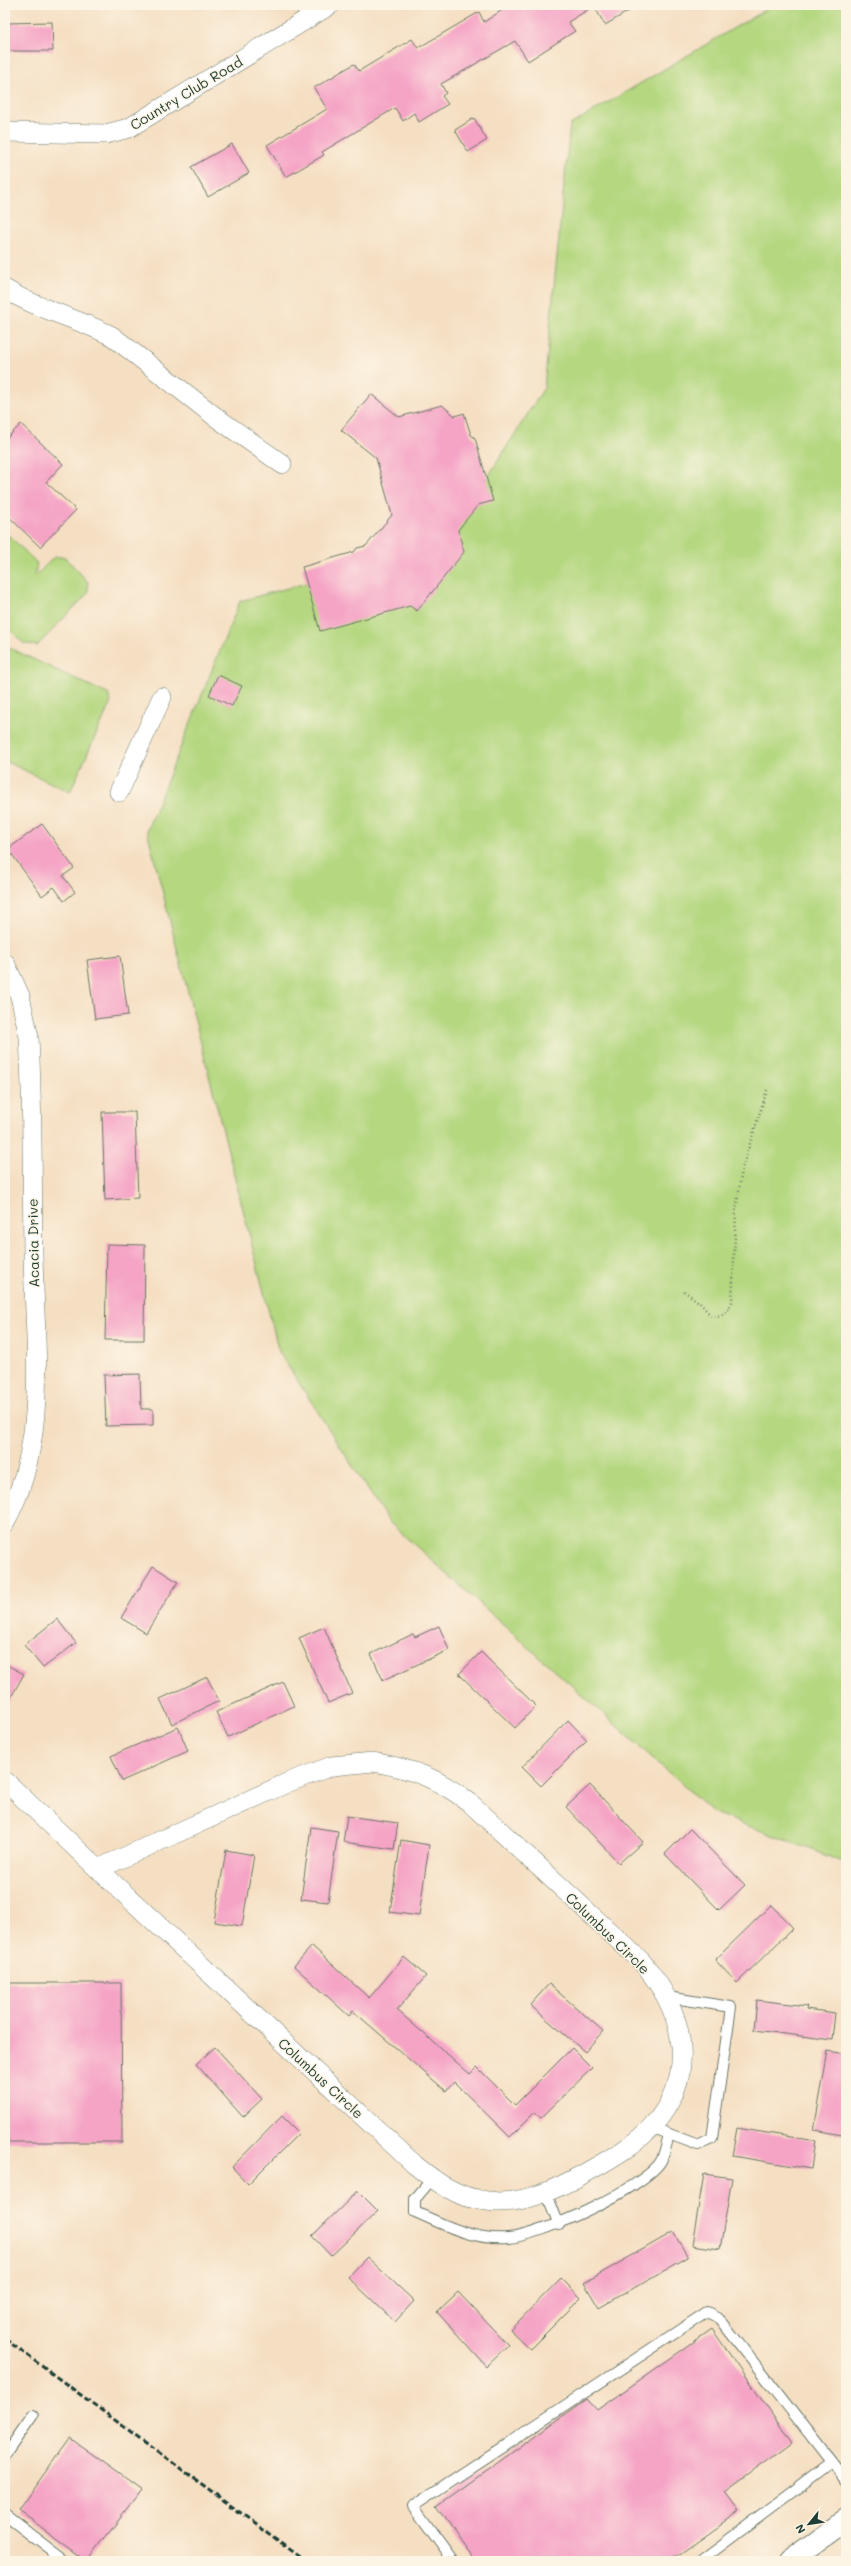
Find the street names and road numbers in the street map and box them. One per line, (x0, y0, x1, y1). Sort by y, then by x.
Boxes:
street label: Country Club Road (126, 52, 246, 134)
street label: Acacia Drive (23, 1198, 43, 1288)
street label: Columbus Circle (562, 1888, 654, 1978)
street label: Columbus Circle (274, 2033, 368, 2123)

